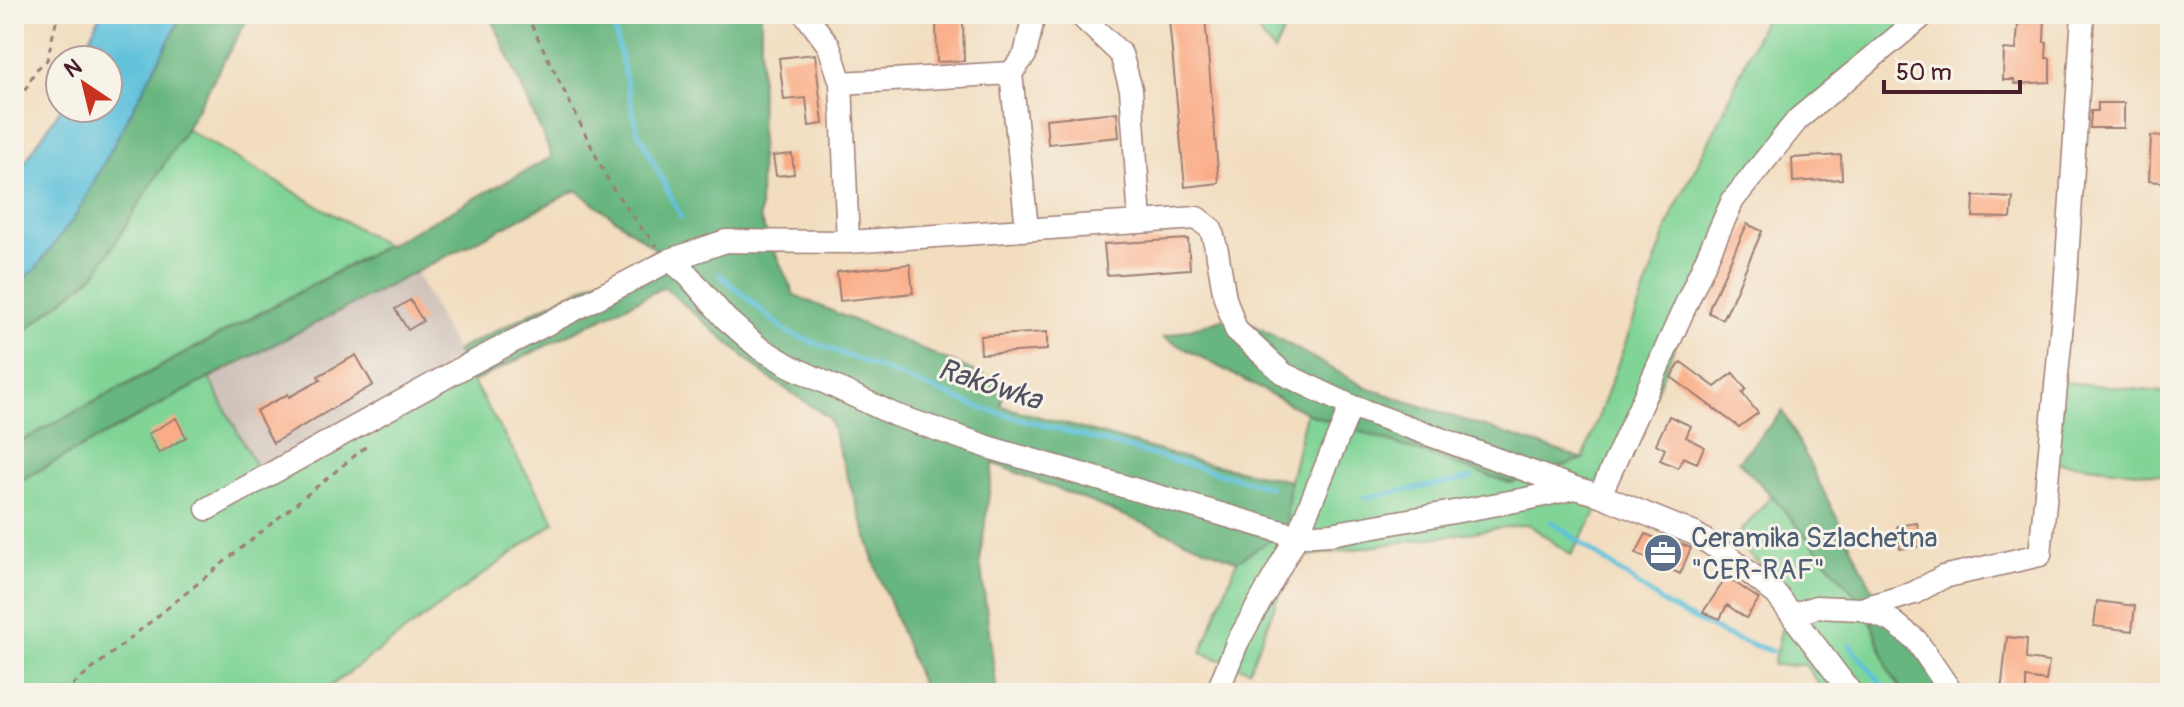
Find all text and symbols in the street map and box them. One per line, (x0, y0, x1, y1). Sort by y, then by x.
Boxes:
north arrow (44, 44, 124, 124)
scale bar (1884, 44, 2020, 94)
text: N (59, 53, 87, 84)
text: 50 m (1896, 58, 1952, 87)
water label: Rakówka (933, 350, 1048, 419)
place label: Ceramika Szlachetna "CER-RAF" (1691, 521, 1938, 588)
office icon: Ceramika Szlachetna "CER-RAF" (1642, 532, 1684, 574)

